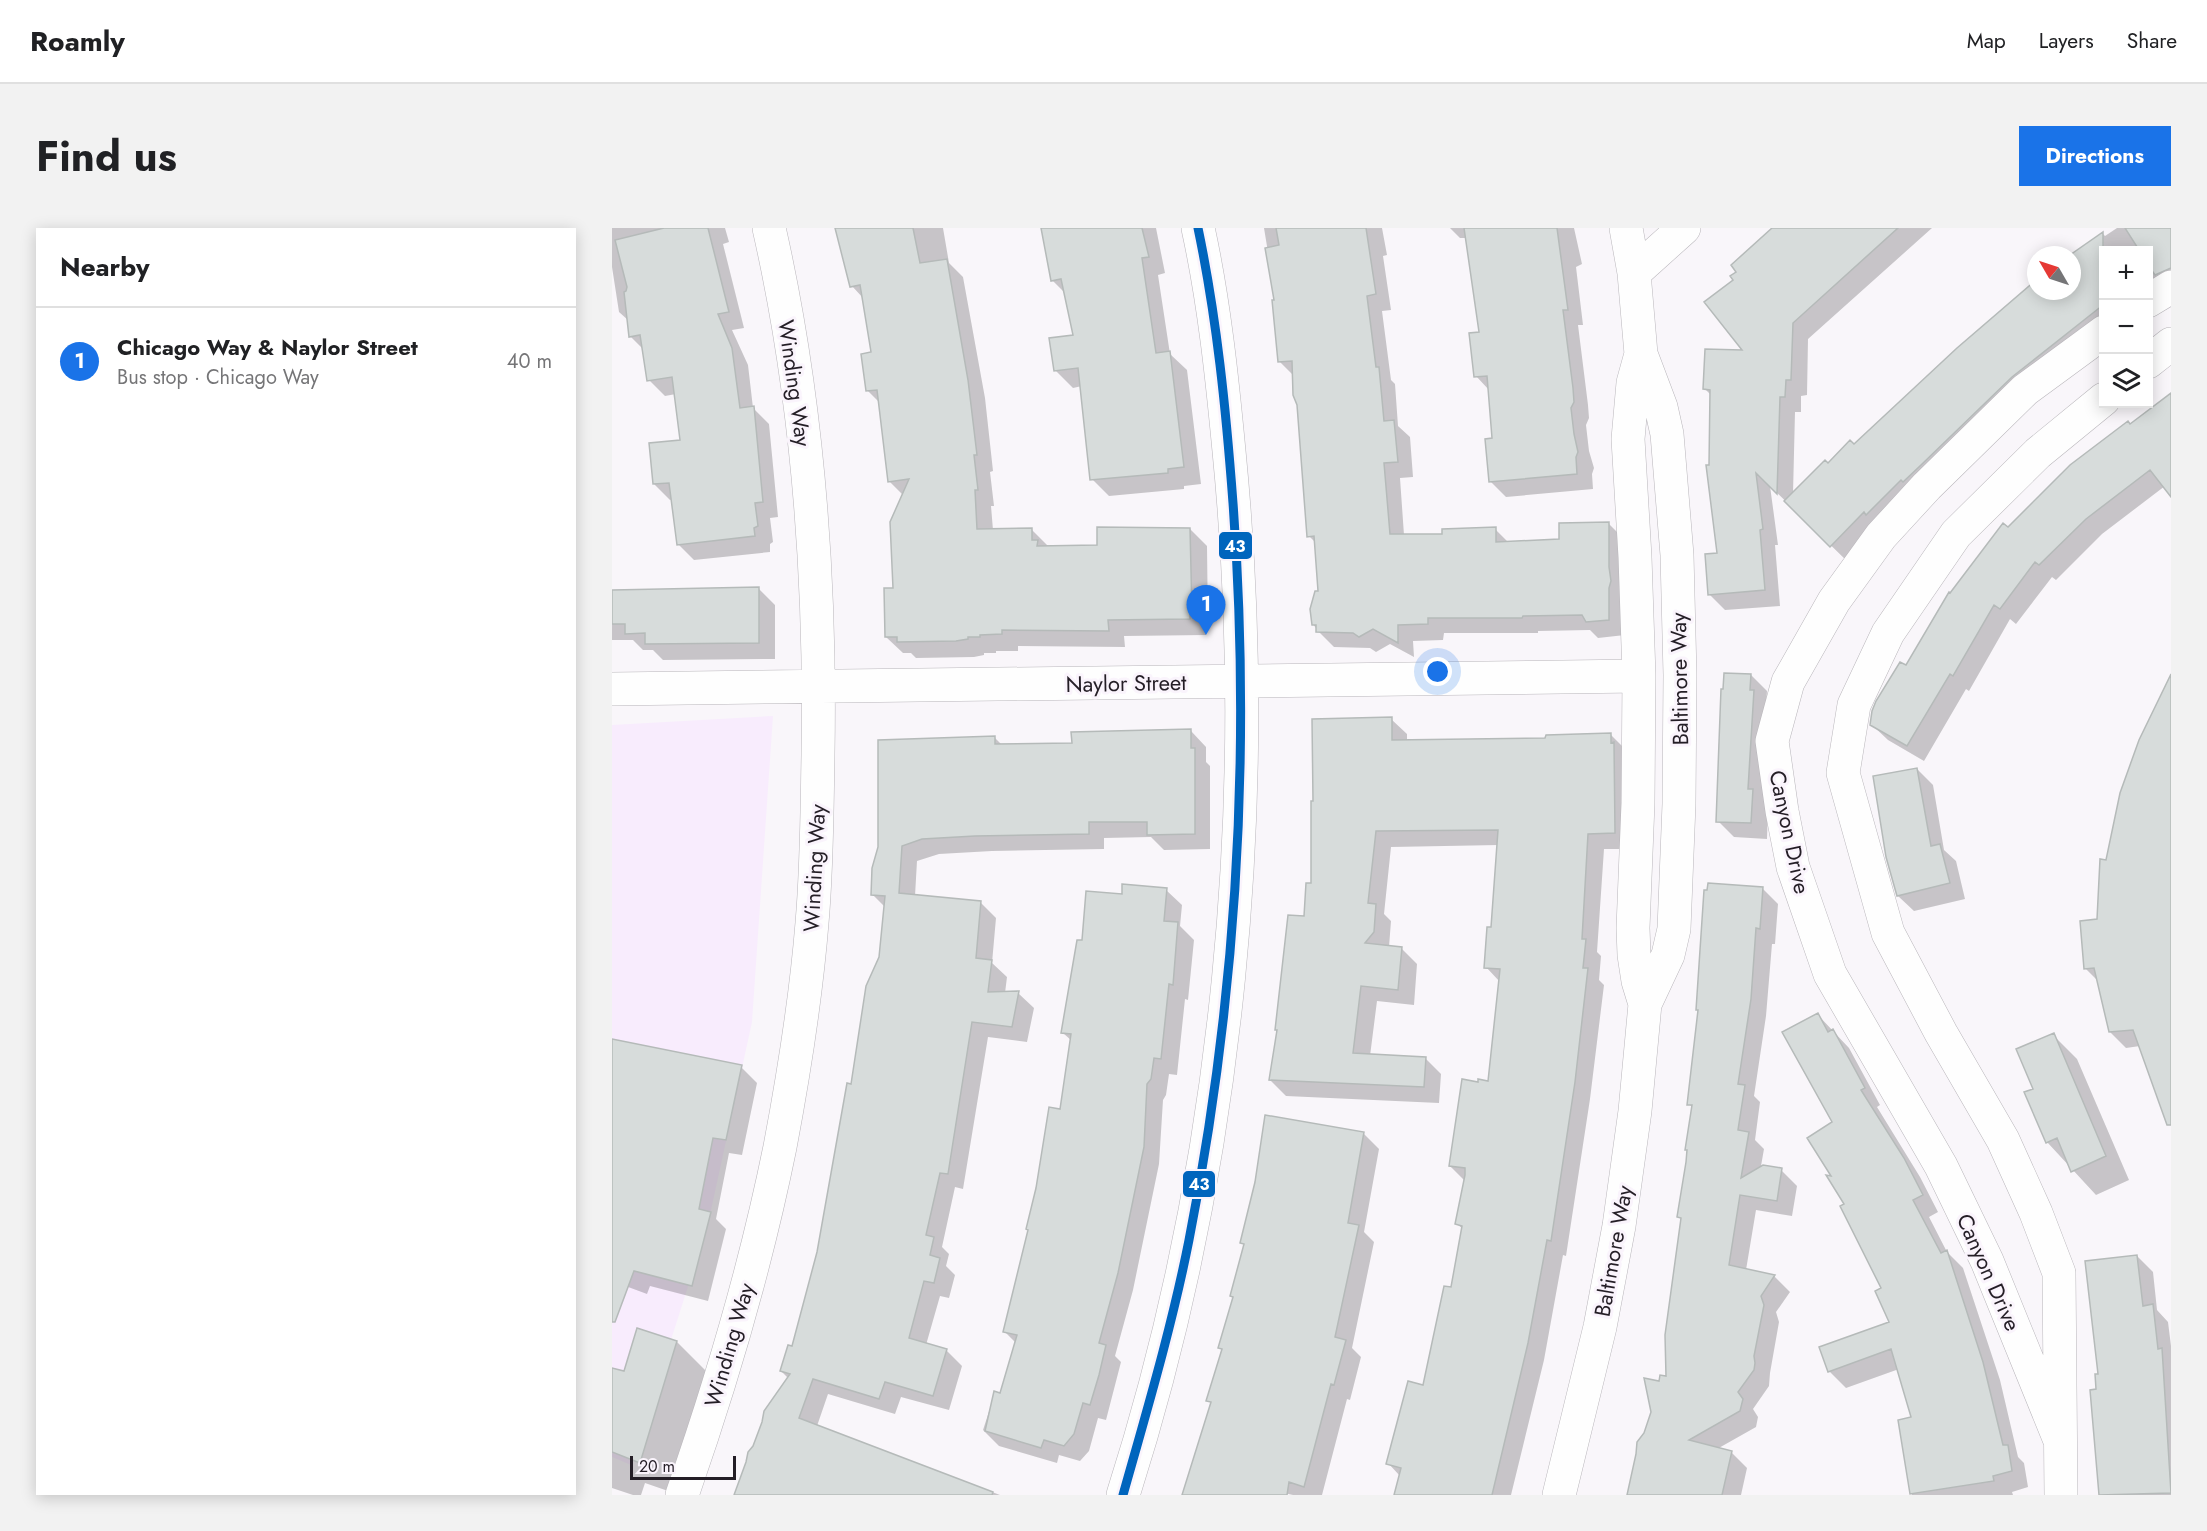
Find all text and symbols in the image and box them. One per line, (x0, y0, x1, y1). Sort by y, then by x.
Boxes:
text: Roamly (30, 21, 125, 62)
text: Map (1967, 26, 2006, 56)
text: Layers (2039, 26, 2094, 56)
text: Share (2127, 26, 2177, 56)
text: Find us (36, 126, 177, 187)
button: Directions (2019, 126, 2171, 186)
north arrow (2027, 246, 2081, 300)
map controls (2099, 246, 2153, 408)
button: + (2099, 246, 2153, 300)
text: Nearby (60, 248, 149, 286)
button: − (2099, 300, 2153, 354)
street label: Winding Way (770, 318, 820, 449)
text: Chicago Way & Naylor Street (117, 331, 418, 363)
text: 1 (74, 347, 85, 376)
text: 40 m (507, 347, 552, 376)
button: layers (2099, 354, 2153, 408)
text: Bus stop · Chicago Way (117, 363, 319, 392)
line badge: 43 (1218, 531, 1253, 560)
text: 43 (1224, 535, 1246, 558)
pin: 1 (1186, 586, 1226, 635)
street label: Baltimore Way (1662, 612, 1696, 746)
your location (1423, 657, 1452, 686)
street label: Naylor Street (1065, 666, 1187, 700)
street label: Canyon Drive (1761, 767, 1819, 897)
street label: Winding Way (795, 803, 833, 933)
line badge: 43 (1182, 1170, 1216, 1198)
text: 43 (1188, 1173, 1210, 1196)
street label: Baltimore Way (1586, 1182, 1640, 1319)
street label: Canyon Drive (1949, 1208, 2029, 1336)
street label: Winding Way (696, 1279, 762, 1411)
scale bar (630, 1453, 736, 1480)
text: 20 m (639, 1455, 675, 1478)

